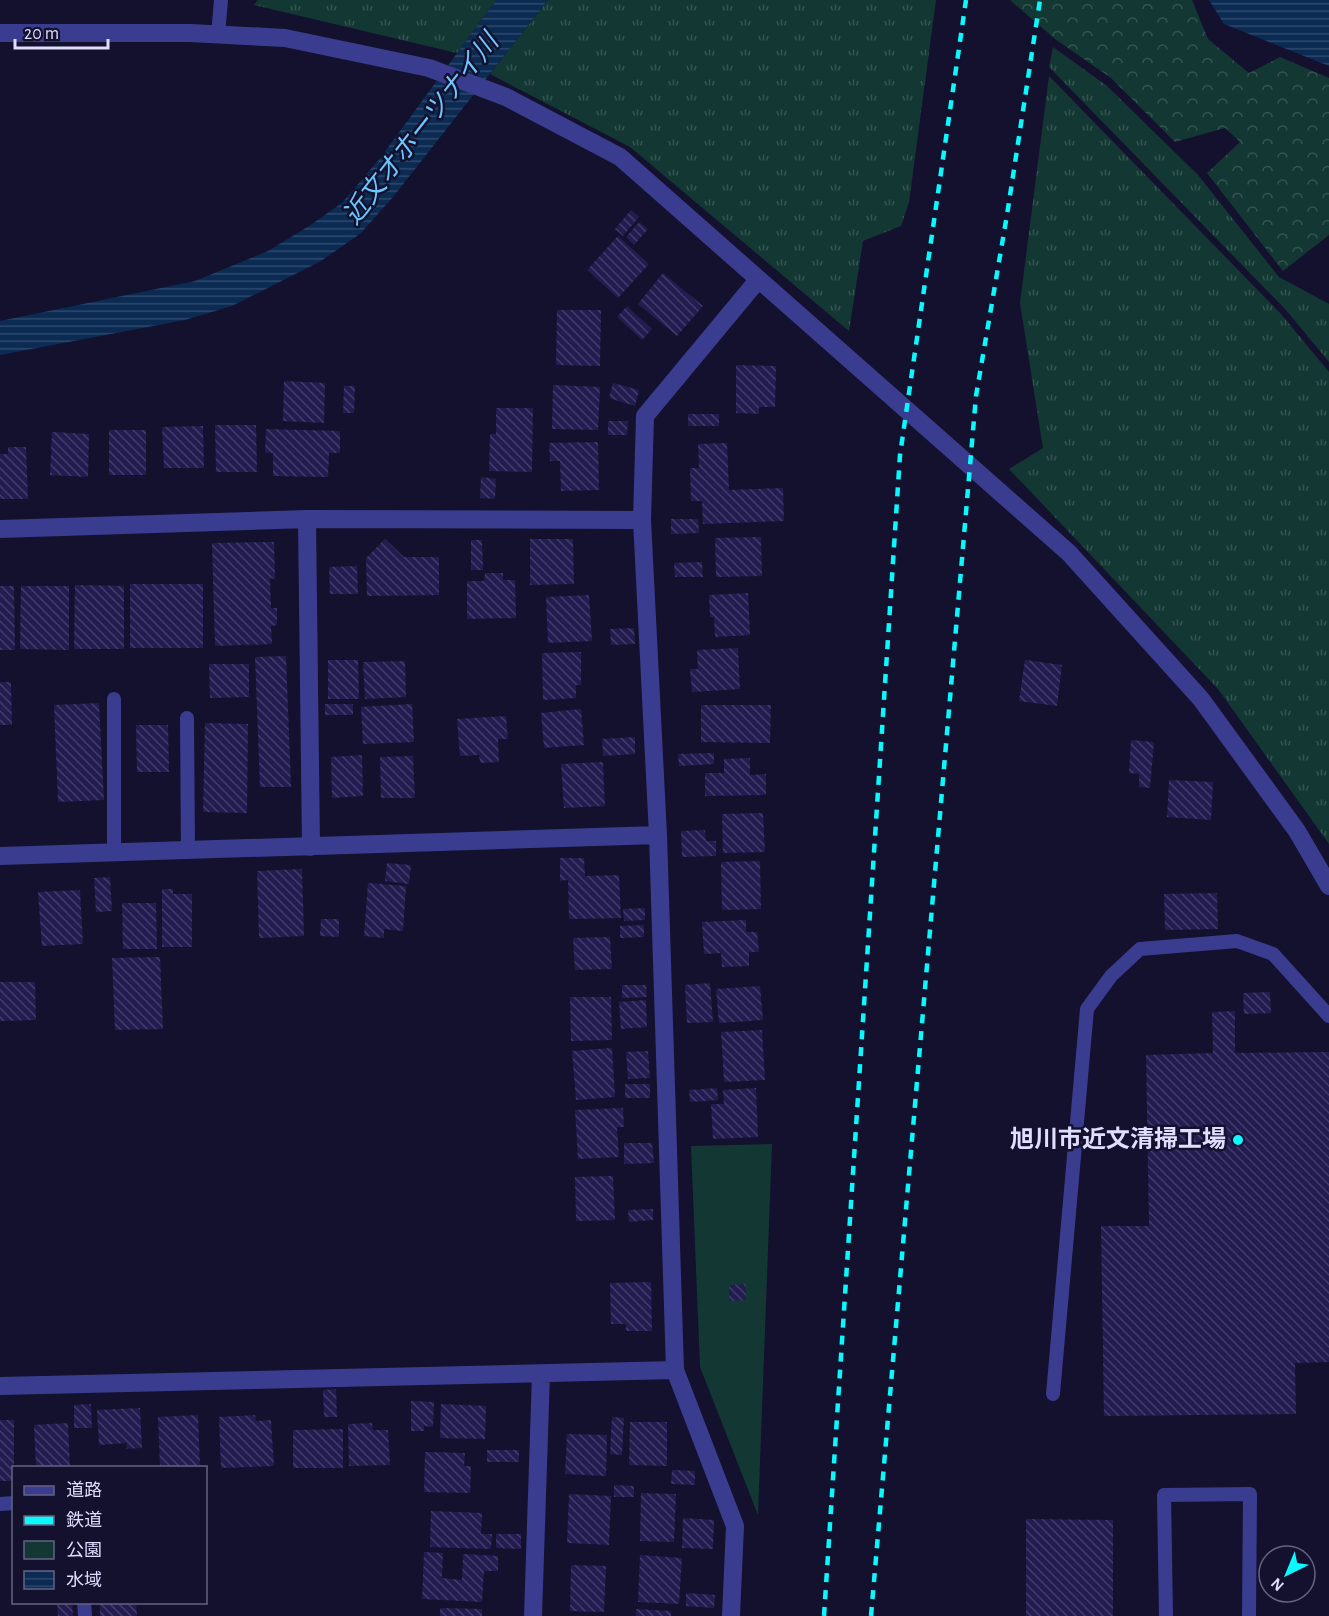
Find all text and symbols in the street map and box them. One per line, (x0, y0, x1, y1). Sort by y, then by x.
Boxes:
scale bar (15, 12, 108, 50)
text: 20 m (24, 25, 59, 43)
water label: 近文オホーツナイ川 (338, 26, 505, 229)
place label: 旭川市近文清掃工場 (1010, 1126, 1226, 1152)
marker: 旭川市近文清掃工場 (1231, 1133, 1245, 1147)
legend (12, 1466, 207, 1604)
text: 道路 (66, 1480, 102, 1500)
text: 鉄道 (66, 1510, 102, 1530)
text: 公園 (66, 1541, 102, 1560)
north arrow (1257, 1544, 1317, 1604)
text: 水域 (66, 1571, 102, 1590)
text: N (1268, 1575, 1287, 1594)

